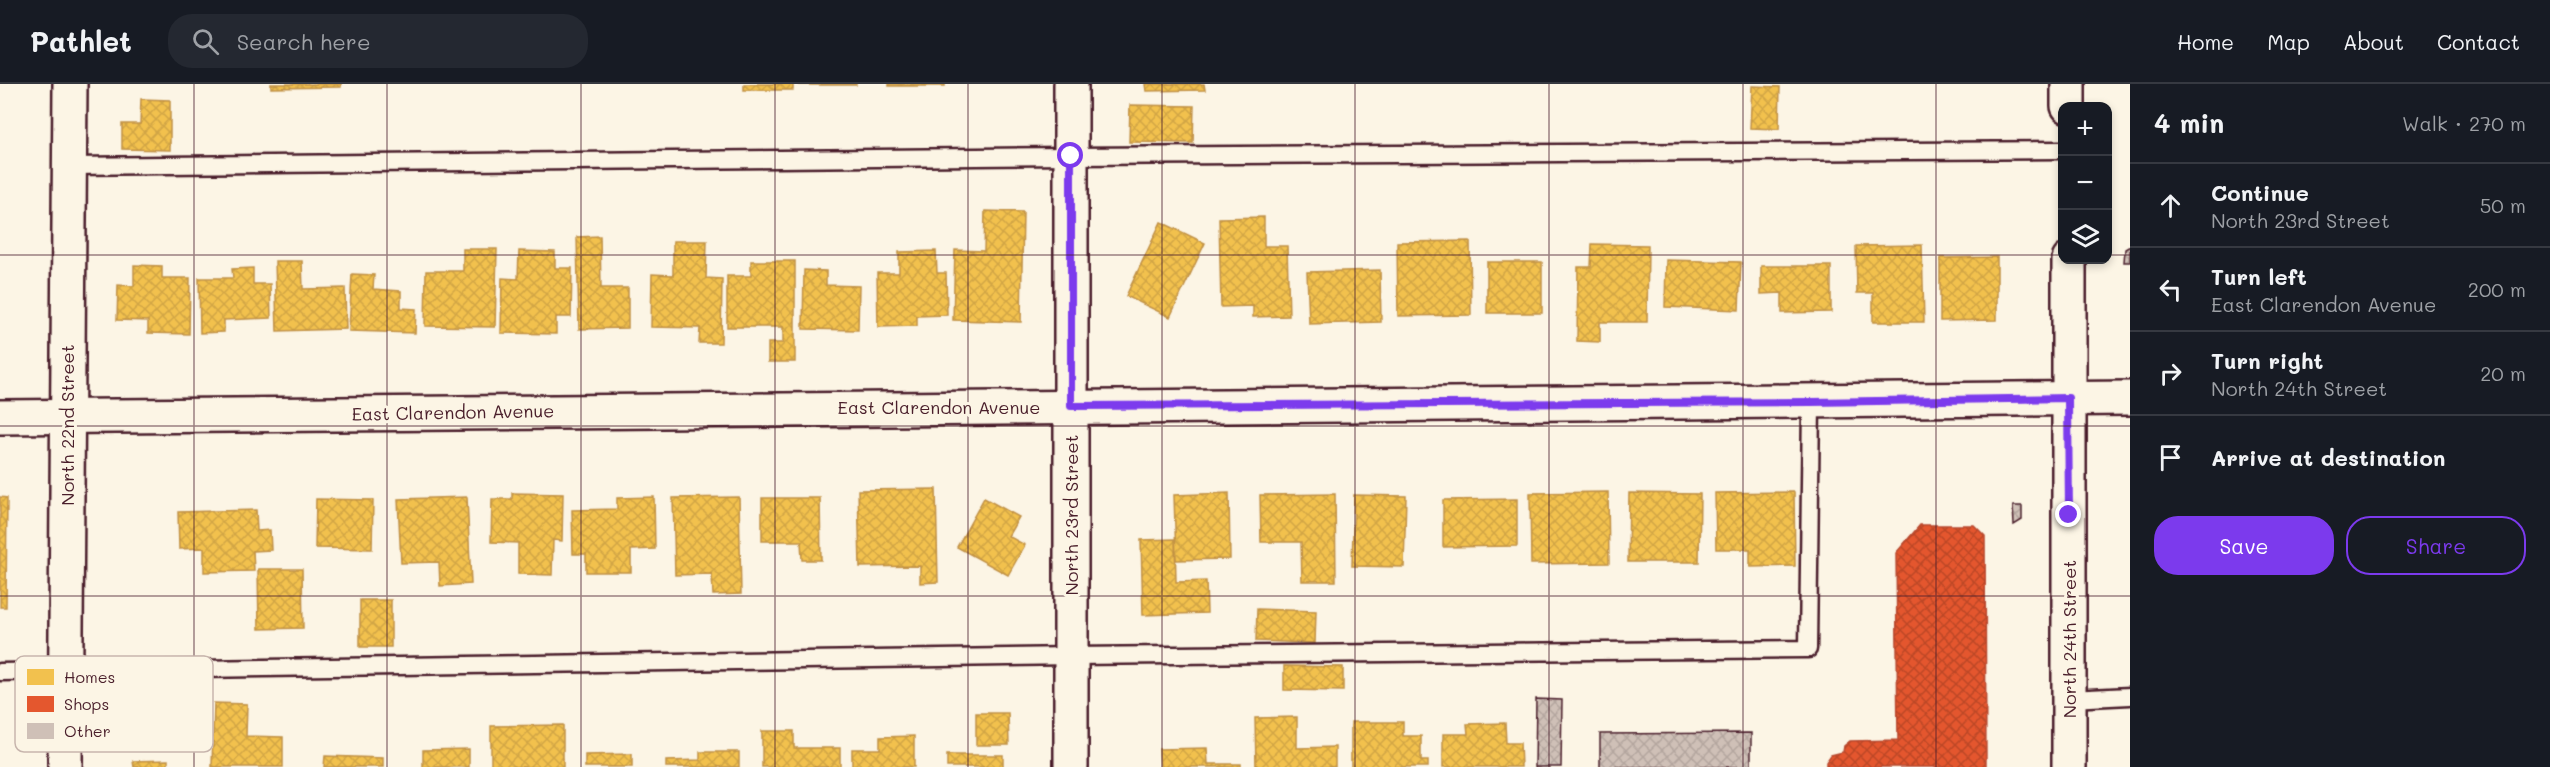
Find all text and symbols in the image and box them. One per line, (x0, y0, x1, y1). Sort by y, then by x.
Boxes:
search box (168, 14, 588, 68)
text: Pathlet (30, 23, 132, 59)
icon: search (189, 25, 222, 58)
text: Search here (237, 27, 371, 56)
text: Home (2177, 28, 2234, 55)
text: Map (2267, 28, 2310, 55)
text: About (2343, 28, 2404, 55)
text: Contact (2437, 28, 2520, 55)
map controls (2058, 102, 2112, 264)
button: + (2058, 102, 2112, 156)
text: 4 min (2154, 106, 2224, 140)
text: Walk · 270 m (2402, 110, 2526, 136)
route start (1057, 142, 1083, 168)
button: − (2058, 156, 2112, 210)
text: Continue (2211, 178, 2309, 207)
icon: ahead (2154, 189, 2187, 222)
text: 50 m (2480, 192, 2526, 218)
text: North 23rd Street (2211, 207, 2390, 233)
button: layers (2058, 210, 2112, 264)
text: Turn left (2211, 262, 2307, 291)
icon: left (2154, 273, 2187, 306)
text: 200 m (2468, 276, 2526, 302)
text: East Clarendon Avenue (2211, 291, 2436, 317)
street label: North 22nd Street (55, 344, 79, 506)
text: Turn right (2211, 346, 2323, 375)
icon: right (2154, 357, 2187, 390)
text: 20 m (2480, 360, 2526, 386)
text: North 24th Street (2211, 375, 2387, 401)
street label: East Clarendon Avenue (838, 395, 1040, 419)
street label: East Clarendon Avenue (351, 398, 555, 426)
street label: North 23rd Street (1059, 435, 1083, 595)
icon: arrive (2154, 441, 2187, 474)
text: Arrive at destination (2211, 443, 2446, 472)
route end (2055, 501, 2081, 527)
button: Save (2154, 516, 2334, 575)
button: Share (2346, 516, 2526, 575)
street label: North 24th Street (2057, 560, 2081, 718)
legend (15, 656, 213, 752)
text: Homes (64, 666, 115, 687)
text: Shops (64, 693, 109, 714)
text: Other (64, 720, 111, 741)

